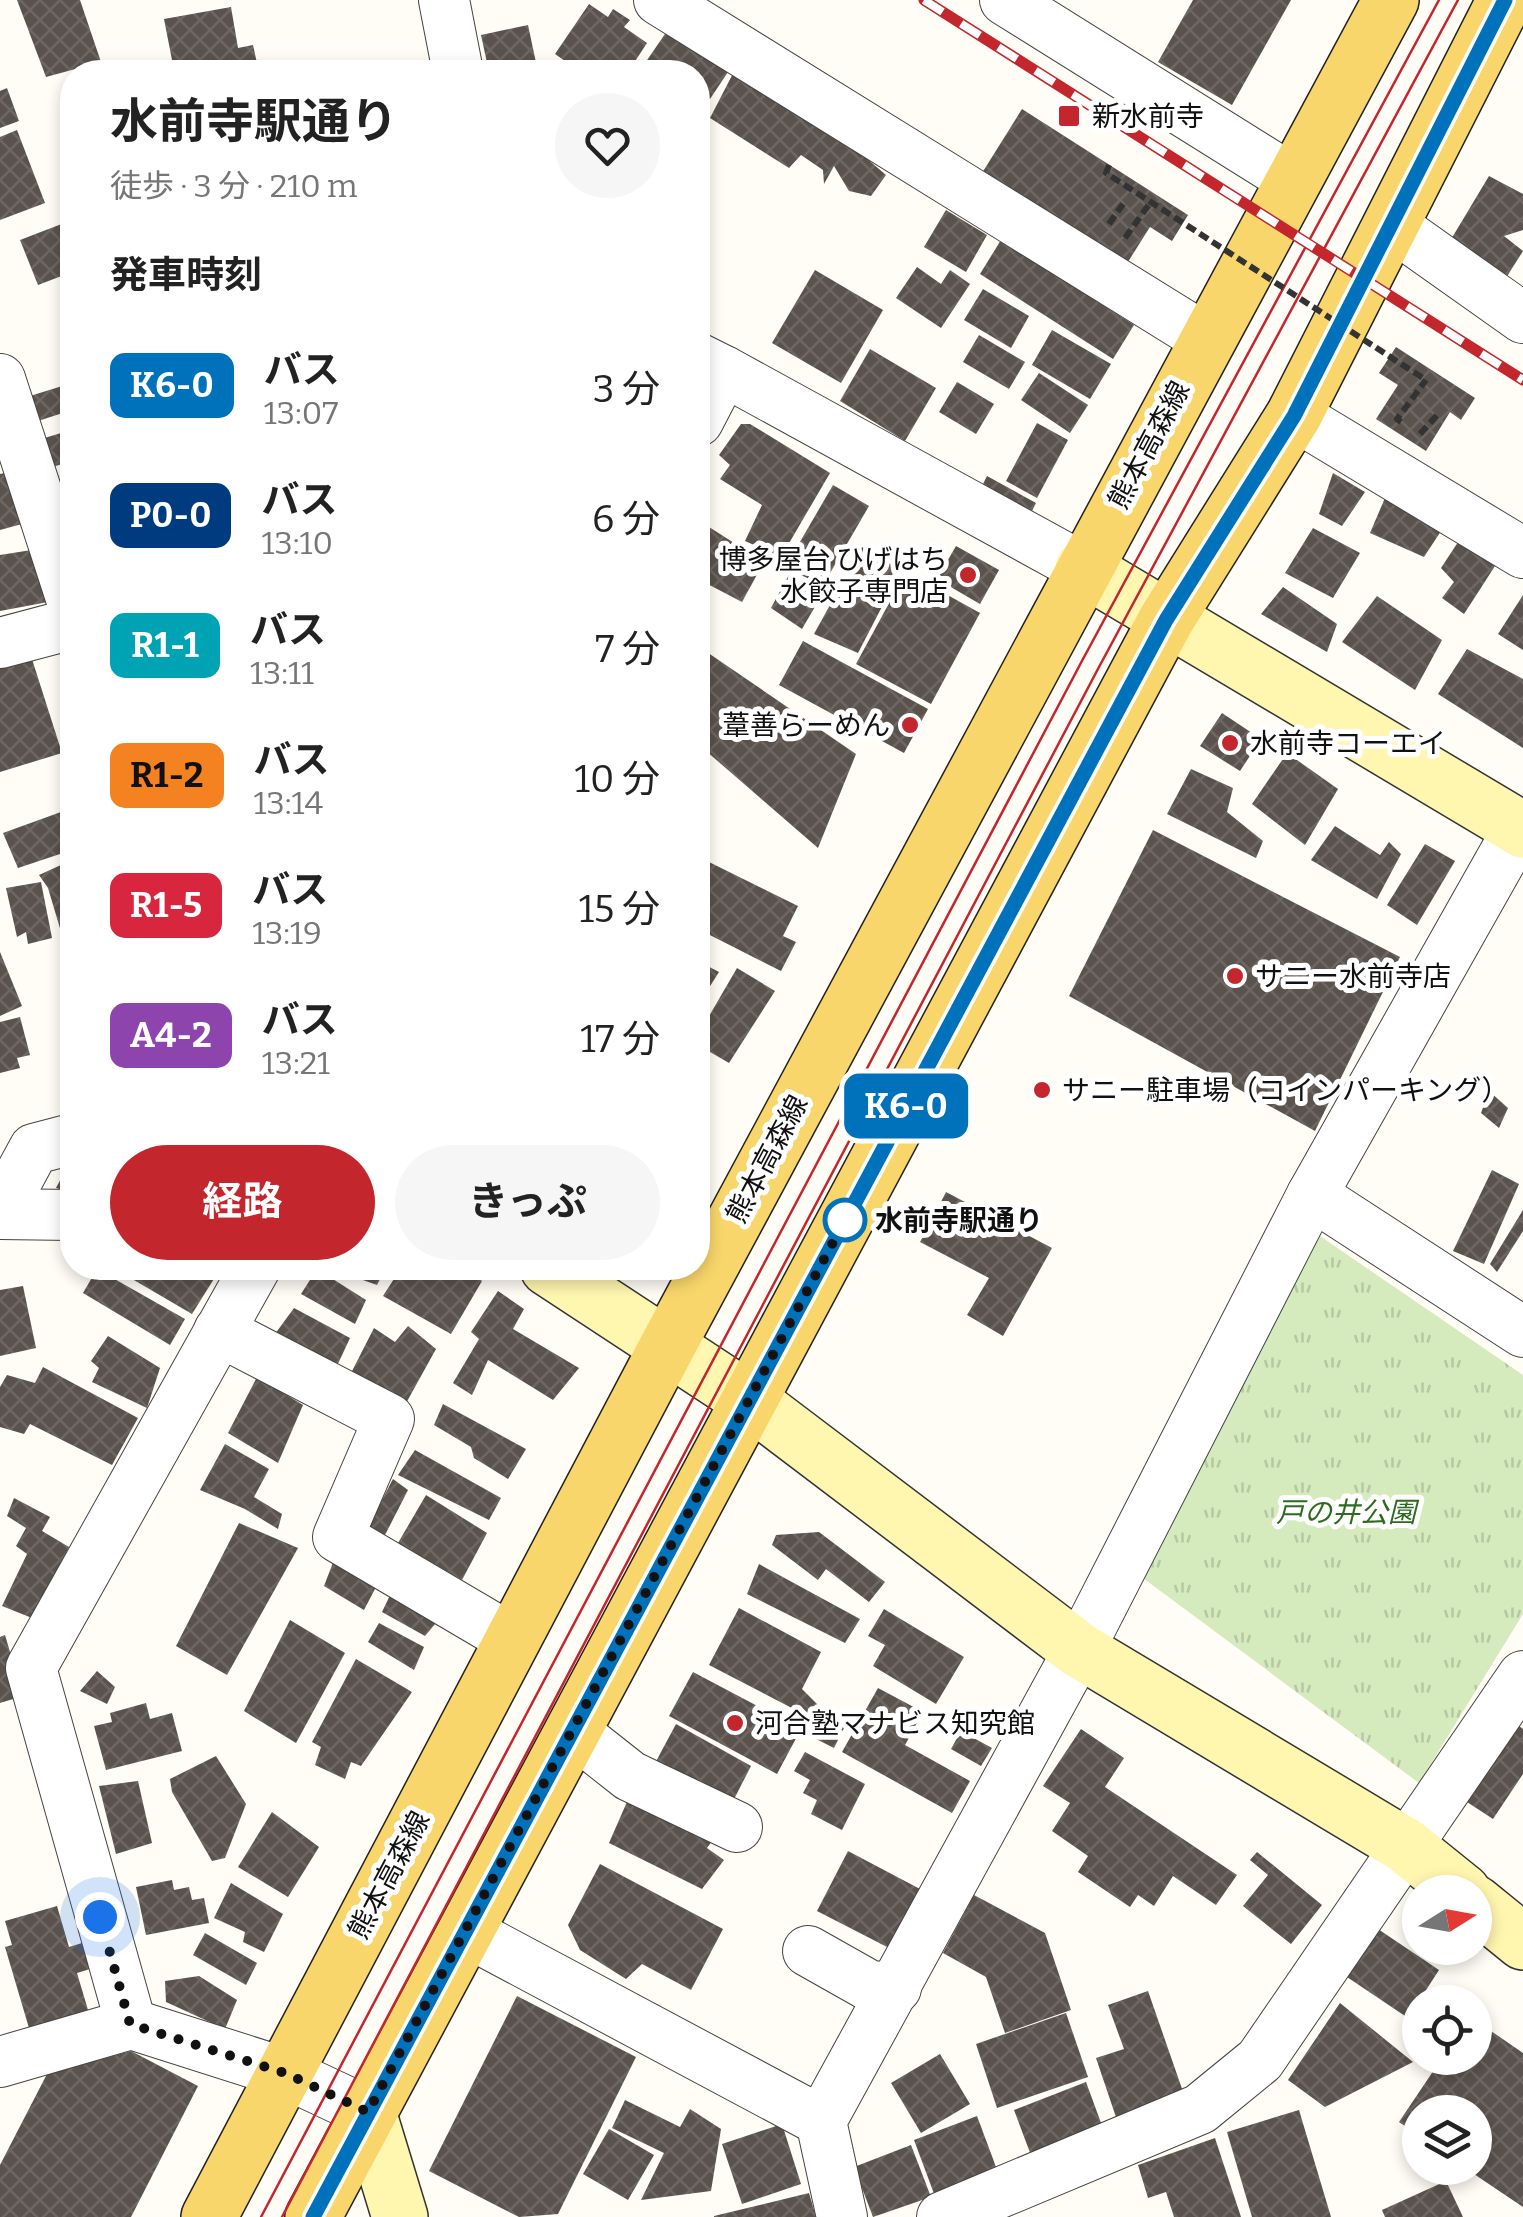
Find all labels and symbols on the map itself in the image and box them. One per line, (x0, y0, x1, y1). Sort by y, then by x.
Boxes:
place label: 新水前寺 (1092, 100, 1204, 133)
marker: 新水前寺 (1056, 103, 1082, 129)
street label: 熊本高森線 (1102, 375, 1196, 515)
place label: 博多屋台 ひげはち 水餃子専門店 (718, 543, 948, 608)
marker: 博多屋台 ひげはち 水餃子専門店 (957, 564, 979, 586)
place label: 葦善らーめん (722, 709, 890, 742)
marker: 葦善らーめん (899, 714, 921, 736)
place label: 水前寺コーエイ (1250, 727, 1446, 760)
marker: 水前寺コーエイ (1219, 732, 1241, 754)
place label: サニー水前寺店 (1255, 960, 1451, 993)
marker: サニー水前寺店 (1224, 965, 1246, 987)
line badge: K6-0 (836, 1074, 976, 1138)
place label: サニー駐車場（コインパーキング） (1062, 1074, 1509, 1107)
marker: サニー駐車場（コインパーキング） (1031, 1079, 1053, 1101)
street label: 熊本高森線 (720, 1089, 814, 1229)
marker: 水前寺駅通り (824, 1199, 866, 1241)
place label: 水前寺駅通り (875, 1204, 1043, 1237)
park label: 戸の井公園 (1276, 1496, 1420, 1529)
place label: 河合塾マナビス知究館 (755, 1707, 1035, 1740)
marker: 河合塾マナビス知究館 (724, 1712, 746, 1734)
street label: 熊本高森線 (342, 1805, 436, 1945)
north arrow (1402, 1875, 1492, 1965)
your location (75, 1892, 125, 1942)

